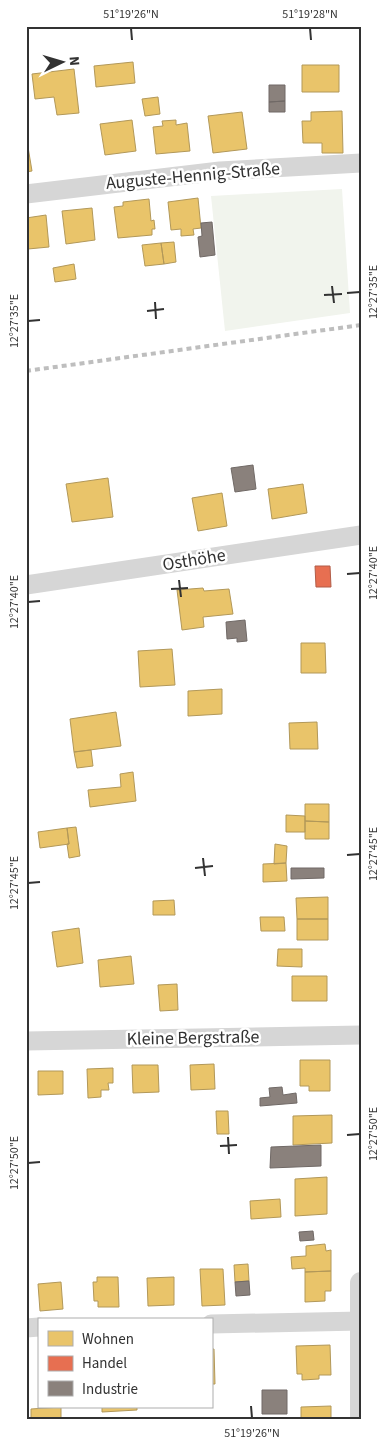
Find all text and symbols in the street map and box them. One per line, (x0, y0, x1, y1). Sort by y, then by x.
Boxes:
text: 51°19'26"N (103, 6, 159, 23)
text: 51°19'28"N (282, 6, 338, 23)
north arrow (38, 38, 88, 88)
text: N (64, 55, 84, 66)
street label: Auguste-Hennig-Straße (105, 156, 281, 196)
text: 12°27'35"E (365, 265, 382, 319)
text: 12°27'35"E (6, 294, 23, 348)
street label: Osthöhe (161, 543, 227, 577)
text: 12°27'40"E (365, 546, 382, 600)
text: 12°27'40"E (6, 575, 23, 629)
text: 12°27'45"E (365, 827, 382, 881)
text: 12°27'45"E (6, 856, 23, 910)
street label: Kleine Bergstraße (126, 1024, 260, 1052)
text: 12°27'50"E (365, 1107, 382, 1161)
text: 12°27'50"E (6, 1136, 23, 1190)
legend (38, 1318, 212, 1408)
text: Wohnen (82, 1329, 134, 1350)
text: Handel (82, 1353, 127, 1374)
text: Industrie (82, 1379, 138, 1400)
text: 51°19'26"N (224, 1425, 280, 1442)

